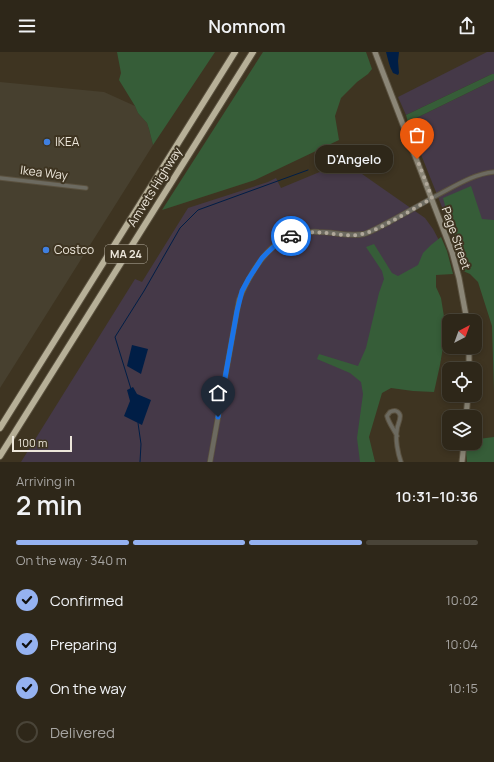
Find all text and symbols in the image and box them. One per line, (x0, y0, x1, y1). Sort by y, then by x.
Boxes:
text: Nomnom (208, 14, 286, 38)
icon: menu (16, 15, 38, 37)
icon: share (456, 15, 478, 37)
pin (400, 118, 434, 159)
icon: bag (406, 124, 428, 146)
place label: IKEA (55, 133, 80, 150)
marker: IKEA (42, 137, 52, 147)
street label: Amvets Highway (123, 143, 186, 230)
callout: D'Angelo (315, 145, 393, 173)
text: D'Angelo (327, 150, 381, 168)
street label: Ikea Way (19, 161, 70, 184)
street label: Page Street (438, 204, 475, 272)
courier (271, 216, 311, 256)
icon: car (280, 225, 302, 247)
place label: Costco (54, 241, 94, 258)
marker: Costco (41, 245, 51, 255)
road number: MA 24 (105, 245, 147, 263)
north arrow (442, 314, 482, 354)
map controls (442, 314, 482, 450)
button: locate (442, 362, 482, 402)
pin (201, 376, 235, 417)
icon: home (207, 382, 229, 404)
button: layers (442, 410, 482, 450)
scale bar (12, 434, 72, 453)
text: 100 m (18, 435, 47, 450)
text: Arriving in (16, 472, 75, 490)
text: 10:31–10:36 (395, 486, 478, 507)
text: 2 min (16, 487, 82, 523)
text: On the way · 340 m (16, 551, 127, 569)
icon: check (16, 589, 38, 611)
text: Confirmed (50, 590, 123, 611)
text: 10:02 (446, 591, 478, 609)
icon: check (16, 633, 38, 655)
text: Preparing (50, 634, 117, 655)
text: 10:04 (446, 635, 478, 653)
icon: check (16, 677, 38, 699)
text: On the way (50, 678, 126, 699)
text: 10:15 (449, 679, 478, 697)
text: Delivered (50, 722, 115, 743)

